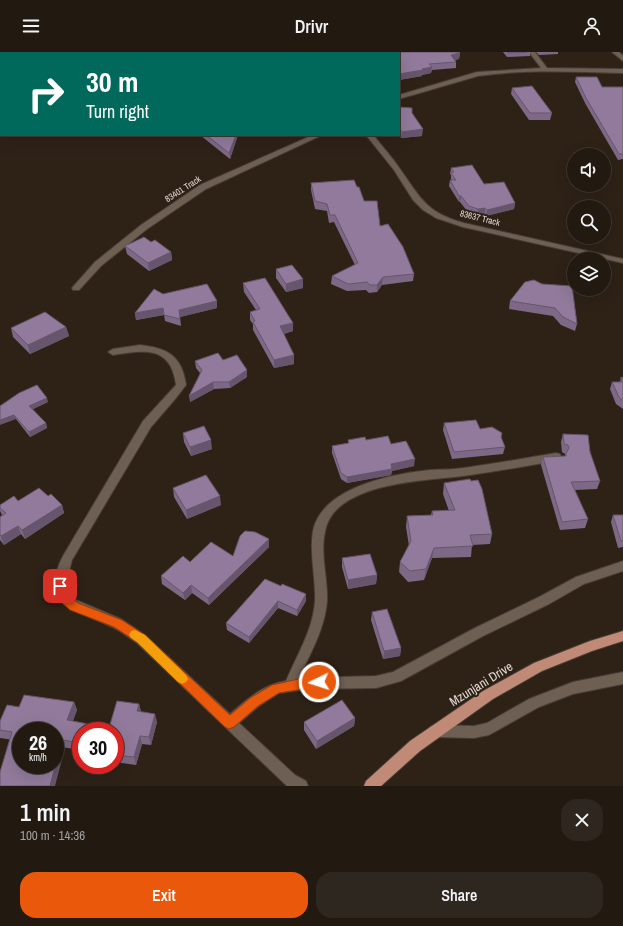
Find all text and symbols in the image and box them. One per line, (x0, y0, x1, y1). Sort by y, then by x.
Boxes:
text: Drivr (295, 14, 328, 39)
icon: menu (20, 15, 42, 37)
icon: person (581, 15, 603, 37)
text: 30 m (86, 63, 138, 101)
icon: right (20, 68, 72, 120)
text: Turn right (86, 99, 149, 124)
map controls (567, 148, 611, 296)
button: sound (567, 148, 611, 192)
street label: 83401 Track (163, 173, 204, 205)
button: search (567, 200, 611, 244)
street label: 83637 Track (459, 207, 501, 229)
button: layers (567, 252, 611, 296)
pin (43, 569, 77, 603)
icon: arrive (49, 575, 71, 597)
street label: Mzunjani Drive (446, 658, 516, 710)
position arrow (298, 661, 340, 703)
speed limit sign: 30 (72, 722, 124, 774)
text: 26 (29, 729, 47, 756)
text: km/h (29, 751, 47, 764)
text: 1 min (20, 796, 71, 828)
button: close (561, 799, 603, 841)
text: 100 m · 14:36 (20, 827, 85, 844)
button: Exit (20, 872, 308, 918)
button: Share (316, 872, 603, 918)

